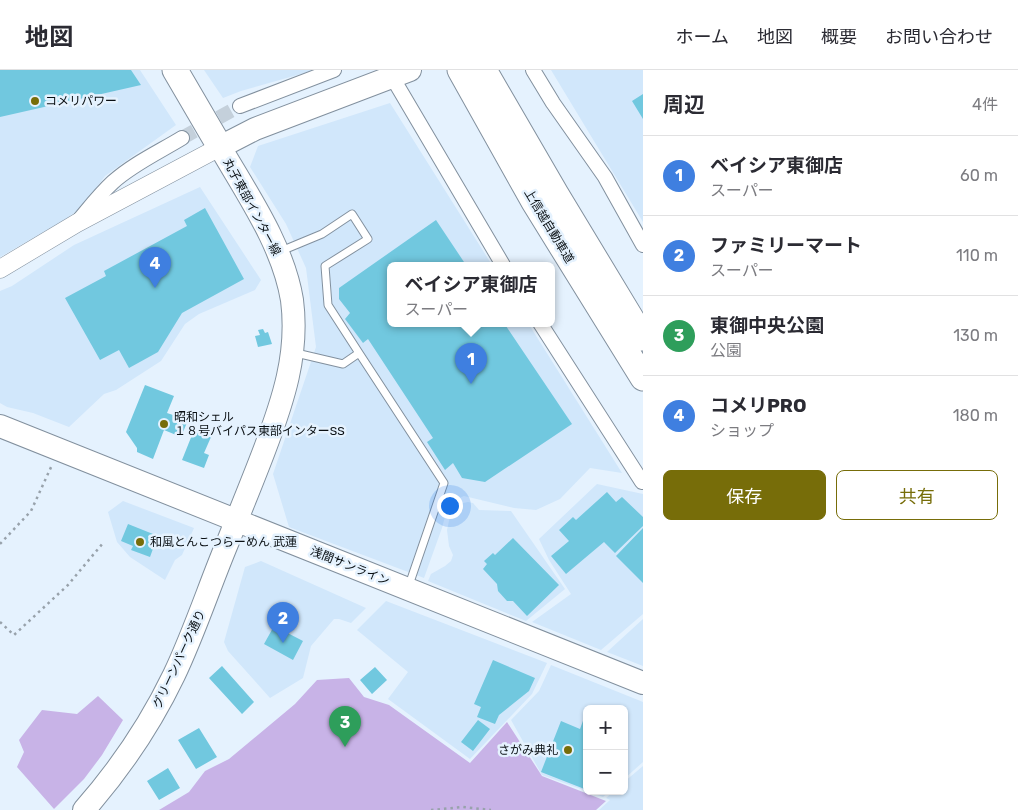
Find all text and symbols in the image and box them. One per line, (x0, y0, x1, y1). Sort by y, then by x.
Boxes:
text: 地図 (25, 23, 73, 51)
text: ホーム (676, 26, 729, 48)
text: 地図 (757, 26, 793, 48)
text: 概要 (821, 26, 857, 48)
text: お問い合わせ (885, 26, 993, 48)
text: 周辺 (663, 92, 705, 117)
place label: コメリパワー (45, 94, 117, 108)
marker: コメリパワー (29, 95, 41, 107)
text: 4件 (972, 95, 998, 114)
text: ベイシア東御店 (710, 154, 843, 177)
street label: 丸子東部インター線 (220, 156, 284, 258)
text: 1 (675, 166, 683, 185)
text: 60 m (960, 166, 998, 185)
text: スーパー (710, 181, 774, 200)
street label: 上信越自動車道 (521, 186, 577, 266)
text: ファミリーマート (710, 234, 862, 257)
text: 2 (674, 246, 684, 265)
text: 110 m (956, 246, 998, 265)
pin: 4 (139, 247, 171, 288)
text: スーパー (710, 261, 774, 280)
popup (387, 262, 555, 327)
text: ベイシア東御店 (404, 273, 538, 296)
text: スーパー (404, 300, 468, 319)
text: 東御中央公園 (710, 314, 824, 337)
text: 3 (674, 326, 684, 345)
text: 130 m (953, 326, 998, 345)
text: 公園 (710, 341, 742, 360)
pin: 1 (455, 343, 487, 384)
text: コメリPRO (710, 394, 806, 417)
text: 4 (674, 406, 684, 425)
text: 180 m (953, 406, 998, 425)
place label: 昭和シェル １８号バイパス東部インターSS (174, 410, 345, 438)
marker: 昭和シェル １８号バイパス東部インターSS (158, 418, 170, 430)
text: ショップ (710, 421, 774, 440)
button: 保存 (663, 470, 826, 520)
button: 共有 (836, 470, 998, 520)
your location (437, 493, 463, 519)
place label: 和風とんこつらーめん 武蓮 (150, 535, 297, 549)
marker: 和風とんこつらーめん 武蓮 (134, 536, 146, 548)
street label: 浅間サンライン (308, 544, 392, 588)
pin: 2 (267, 602, 299, 643)
street label: グリーンパーク通り (150, 607, 208, 711)
map controls (583, 705, 628, 795)
button: + (583, 705, 628, 750)
pin: 3 (329, 706, 361, 747)
place label: さがみ典礼 (498, 743, 558, 757)
marker: さがみ典礼 (562, 744, 574, 756)
button: − (583, 750, 628, 795)

